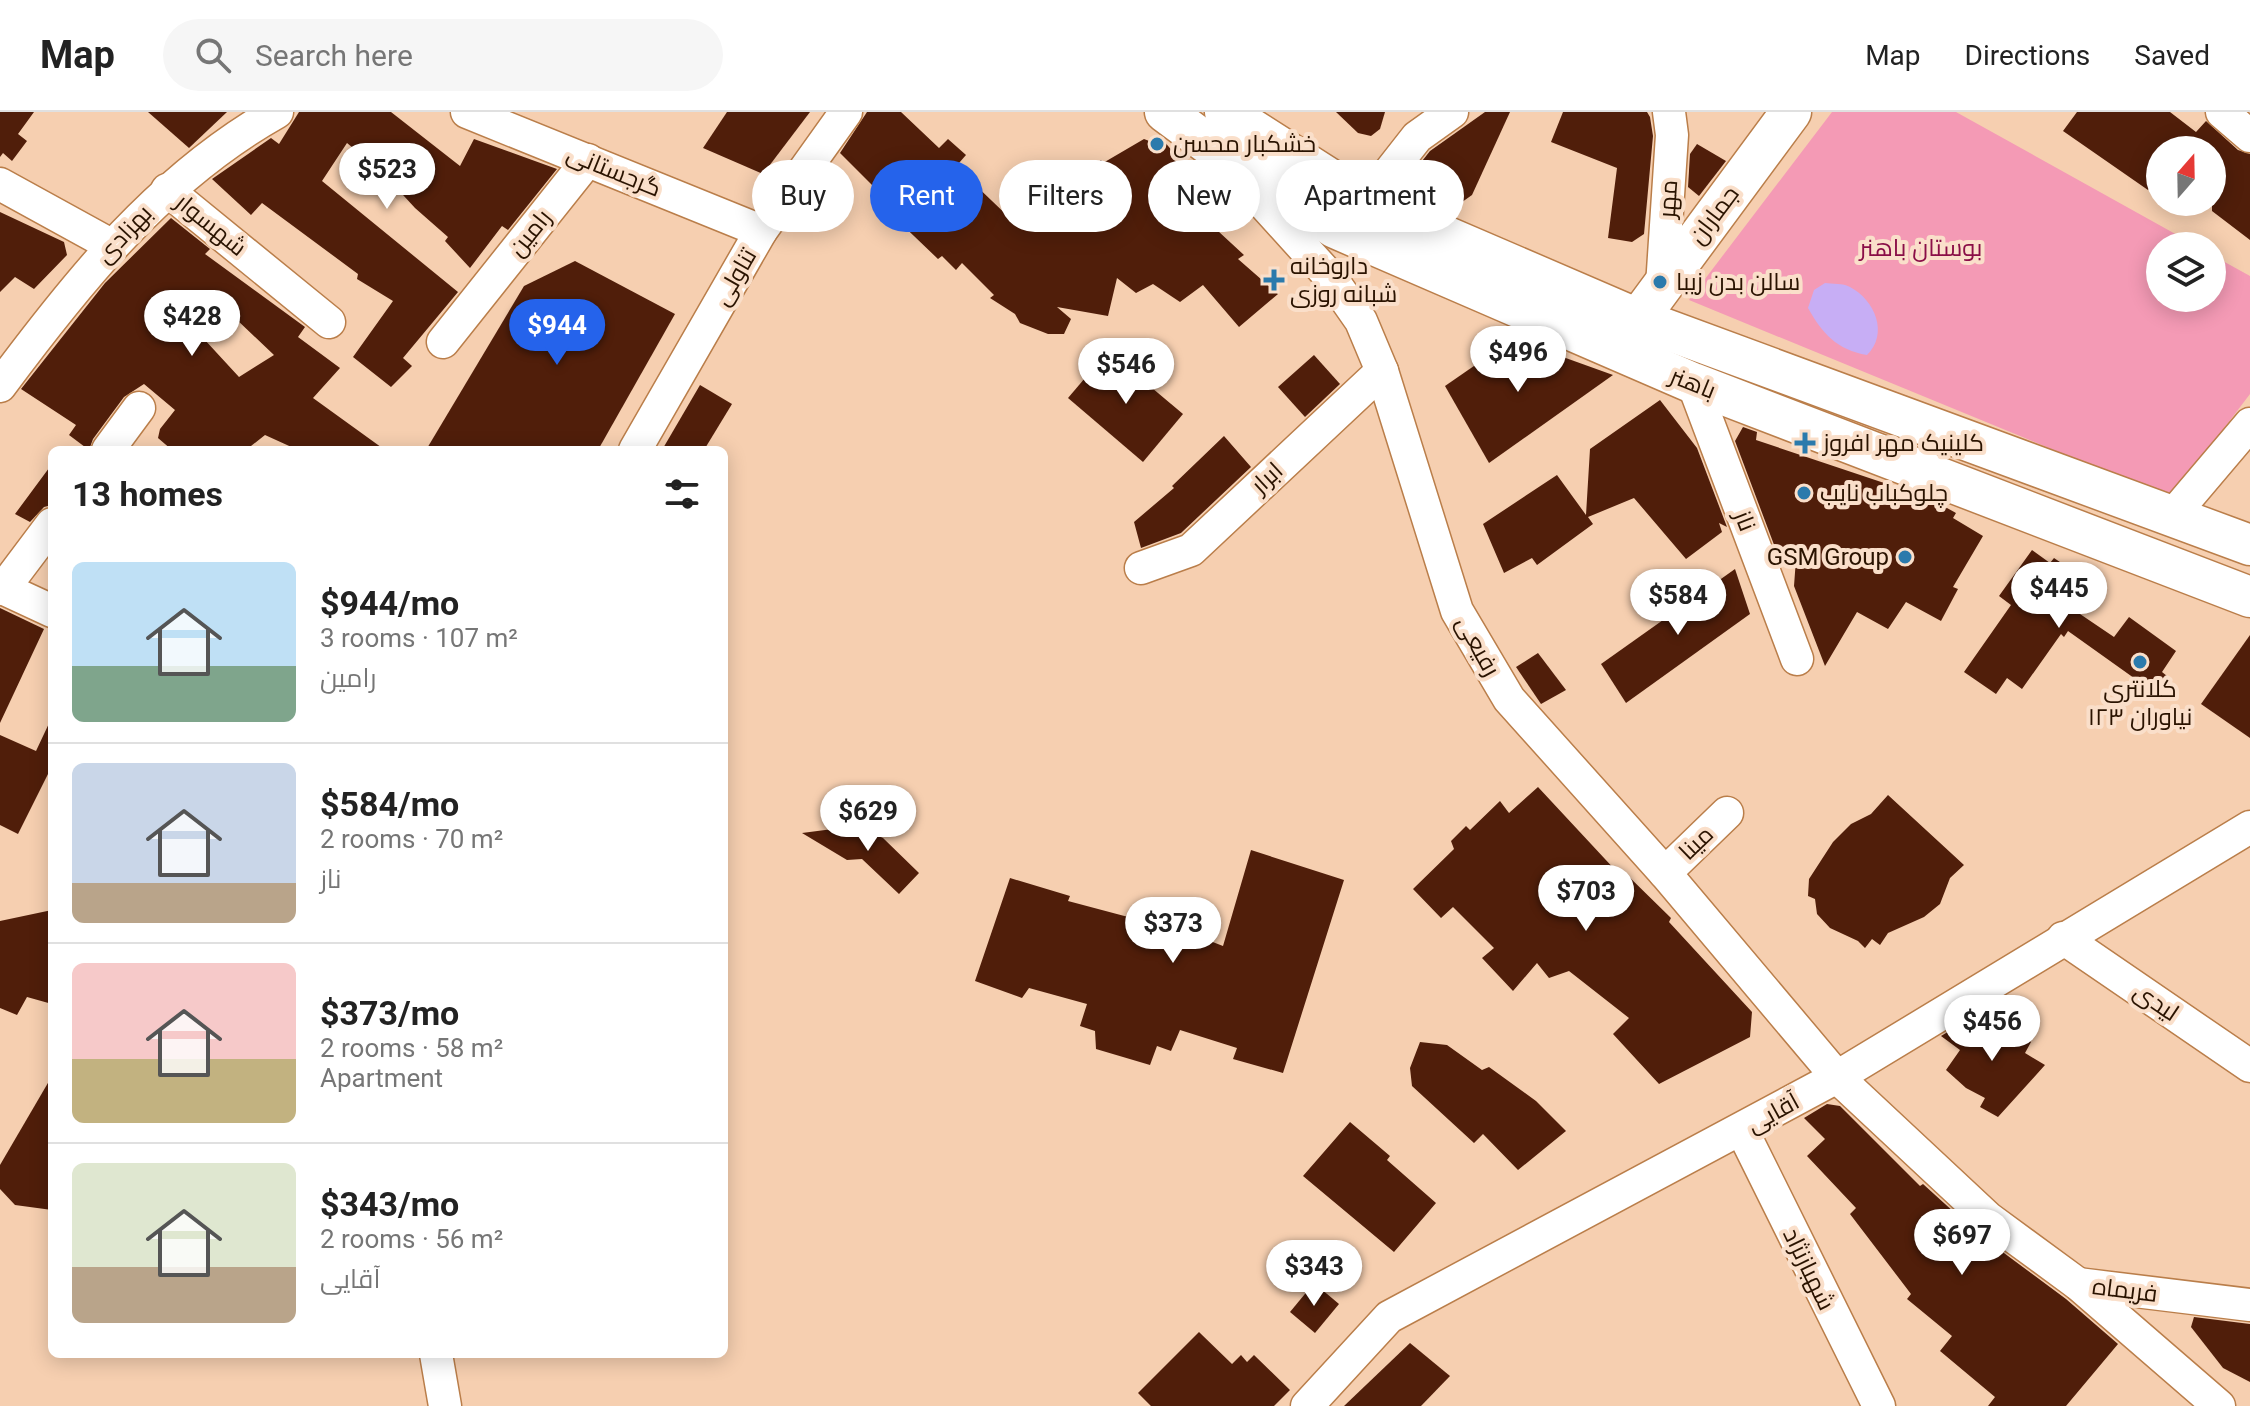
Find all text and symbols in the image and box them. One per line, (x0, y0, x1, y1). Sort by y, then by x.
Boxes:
search box (163, 19, 723, 91)
text: Map (40, 33, 115, 77)
icon: search (191, 33, 235, 77)
text: Search here (255, 38, 413, 73)
text: Map (1865, 39, 1921, 72)
text: Directions (1965, 39, 2090, 72)
text: Saved (2134, 39, 2210, 72)
place label: خشکبار محسن (1173, 130, 1316, 158)
marker: خشکبار محسن (1148, 135, 1166, 153)
north arrow (2146, 136, 2226, 216)
map controls (2146, 136, 2226, 312)
street label: گرجستانی (563, 139, 665, 203)
pin: $523 (340, 143, 434, 211)
text: $523 (357, 154, 417, 184)
chip: Buy (752, 160, 854, 232)
chip: Rent (870, 160, 983, 232)
chip: Filters (999, 160, 1132, 232)
chip: New (1148, 160, 1260, 232)
chip: Apartment (1276, 160, 1464, 232)
street label: مهر (1653, 179, 1683, 221)
street label: جماران (1683, 180, 1745, 250)
street label: شهسوار (168, 187, 252, 262)
street label: بهزادی (90, 199, 158, 269)
street label: رامین (503, 204, 557, 262)
button: layers (2146, 232, 2226, 312)
park label: بوستان باهنر (1857, 234, 1983, 262)
street label: تناولی (708, 243, 763, 311)
place label: داروخانه شبانه روزی (1290, 252, 1397, 308)
place label: سالن بدن زیبا (1676, 268, 1800, 296)
marker: داروخانه شبانه روزی (1265, 271, 1283, 289)
marker: سالن بدن زیبا (1651, 273, 1669, 291)
pin: $428 (145, 290, 239, 358)
pin: $944 (510, 299, 604, 367)
text: $428 (162, 301, 222, 331)
text: $944 (527, 310, 587, 340)
pin: $496 (1471, 326, 1565, 394)
text: $496 (1488, 337, 1548, 367)
pin: $546 (1079, 338, 1173, 406)
text: $546 (1096, 349, 1156, 379)
street label: باهنر (1664, 360, 1720, 405)
place label: کلینیک مهر افروز (1821, 429, 1984, 457)
marker: کلینیک مهر افروز (1794, 432, 1816, 454)
street label: ابرار (1244, 457, 1289, 501)
icon: filters (660, 472, 704, 516)
text: 13 homes (72, 474, 223, 514)
place label: چلوکباب نایب (1820, 479, 1948, 509)
marker: چلوکباب نایب (1795, 484, 1813, 502)
street label: ناز (1728, 505, 1762, 535)
place label: GSM Group (1767, 543, 1889, 571)
marker: GSM Group (1896, 548, 1914, 566)
pin: $445 (2012, 562, 2106, 630)
pin: $584 (1631, 569, 1725, 637)
text: $445 (2029, 573, 2089, 603)
text: $584 (1648, 580, 1708, 610)
text: $944/mo (320, 583, 459, 623)
icon: home (136, 594, 232, 690)
street label: رفیعی (1450, 611, 1506, 681)
text: 3 rooms · 107 m² (320, 623, 518, 653)
marker: کلانتری ۱۲۳ نیاوران (2131, 653, 2149, 671)
text: رامین (320, 663, 376, 693)
place label: کلانتری ۱۲۳ نیاوران (2088, 675, 2192, 731)
text: $584/mo (320, 784, 459, 824)
pin: $629 (821, 785, 915, 853)
icon: home (136, 795, 232, 891)
text: $629 (838, 796, 898, 826)
street label: مینا (1673, 820, 1719, 866)
text: 2 rooms · 70 m² (320, 824, 503, 854)
text: ناز (320, 864, 341, 894)
pin: $703 (1539, 865, 1633, 933)
text: $703 (1556, 876, 1616, 906)
pin: $373 (1126, 897, 1220, 965)
text: $373 (1143, 908, 1203, 938)
street label: لیدی (2128, 977, 2184, 1027)
text: $373/mo (320, 993, 459, 1033)
icon: home (136, 995, 232, 1091)
pin: $456 (1945, 995, 2039, 1063)
text: $456 (1962, 1006, 2022, 1036)
text: 2 rooms · 58 m² (320, 1033, 503, 1063)
text: Apartment (320, 1063, 443, 1093)
street label: آقایی (1742, 1087, 1805, 1139)
text: $343/mo (320, 1184, 459, 1224)
icon: home (136, 1195, 232, 1291)
pin: $697 (1915, 1209, 2009, 1277)
text: $697 (1932, 1220, 1992, 1250)
street label: شهبازنژاد (1777, 1223, 1841, 1315)
text: 2 rooms · 56 m² (320, 1224, 503, 1254)
pin: $343 (1267, 1240, 1361, 1308)
text: $343 (1284, 1251, 1344, 1281)
text: آقایی (320, 1264, 380, 1294)
street label: فریماه (2091, 1272, 2159, 1308)

